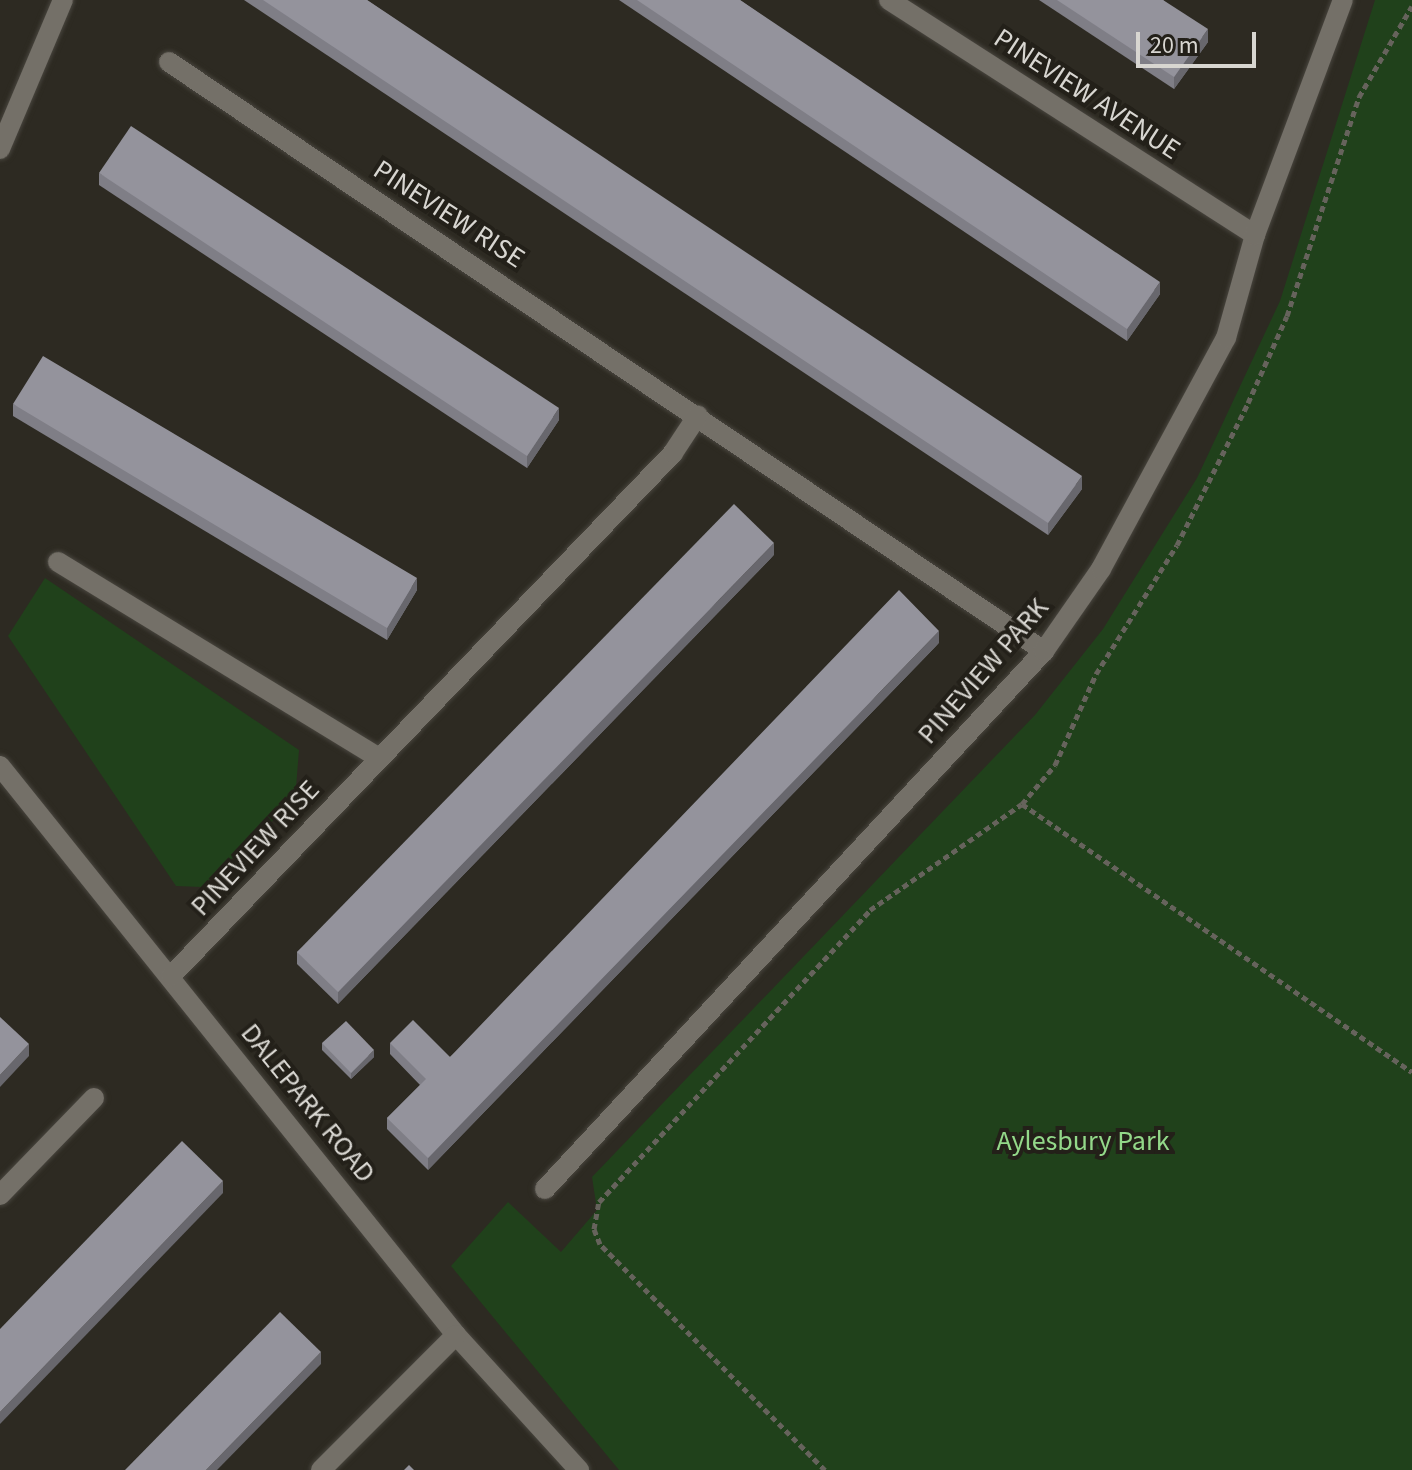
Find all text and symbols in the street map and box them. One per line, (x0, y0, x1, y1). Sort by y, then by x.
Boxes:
scale bar (1140, 16, 1260, 66)
street label: PINEVIEW AVENUE (988, 21, 1186, 167)
text: 20 m (1150, 28, 1199, 63)
street label: PINEVIEW RISE (367, 153, 531, 275)
street label: PINEVIEW PARK (911, 591, 1055, 751)
street label: PINEVIEW RISE (184, 773, 326, 923)
street label: DALEPARK ROAD (234, 1017, 382, 1189)
park label: Aylesbury Park (997, 1124, 1169, 1158)

